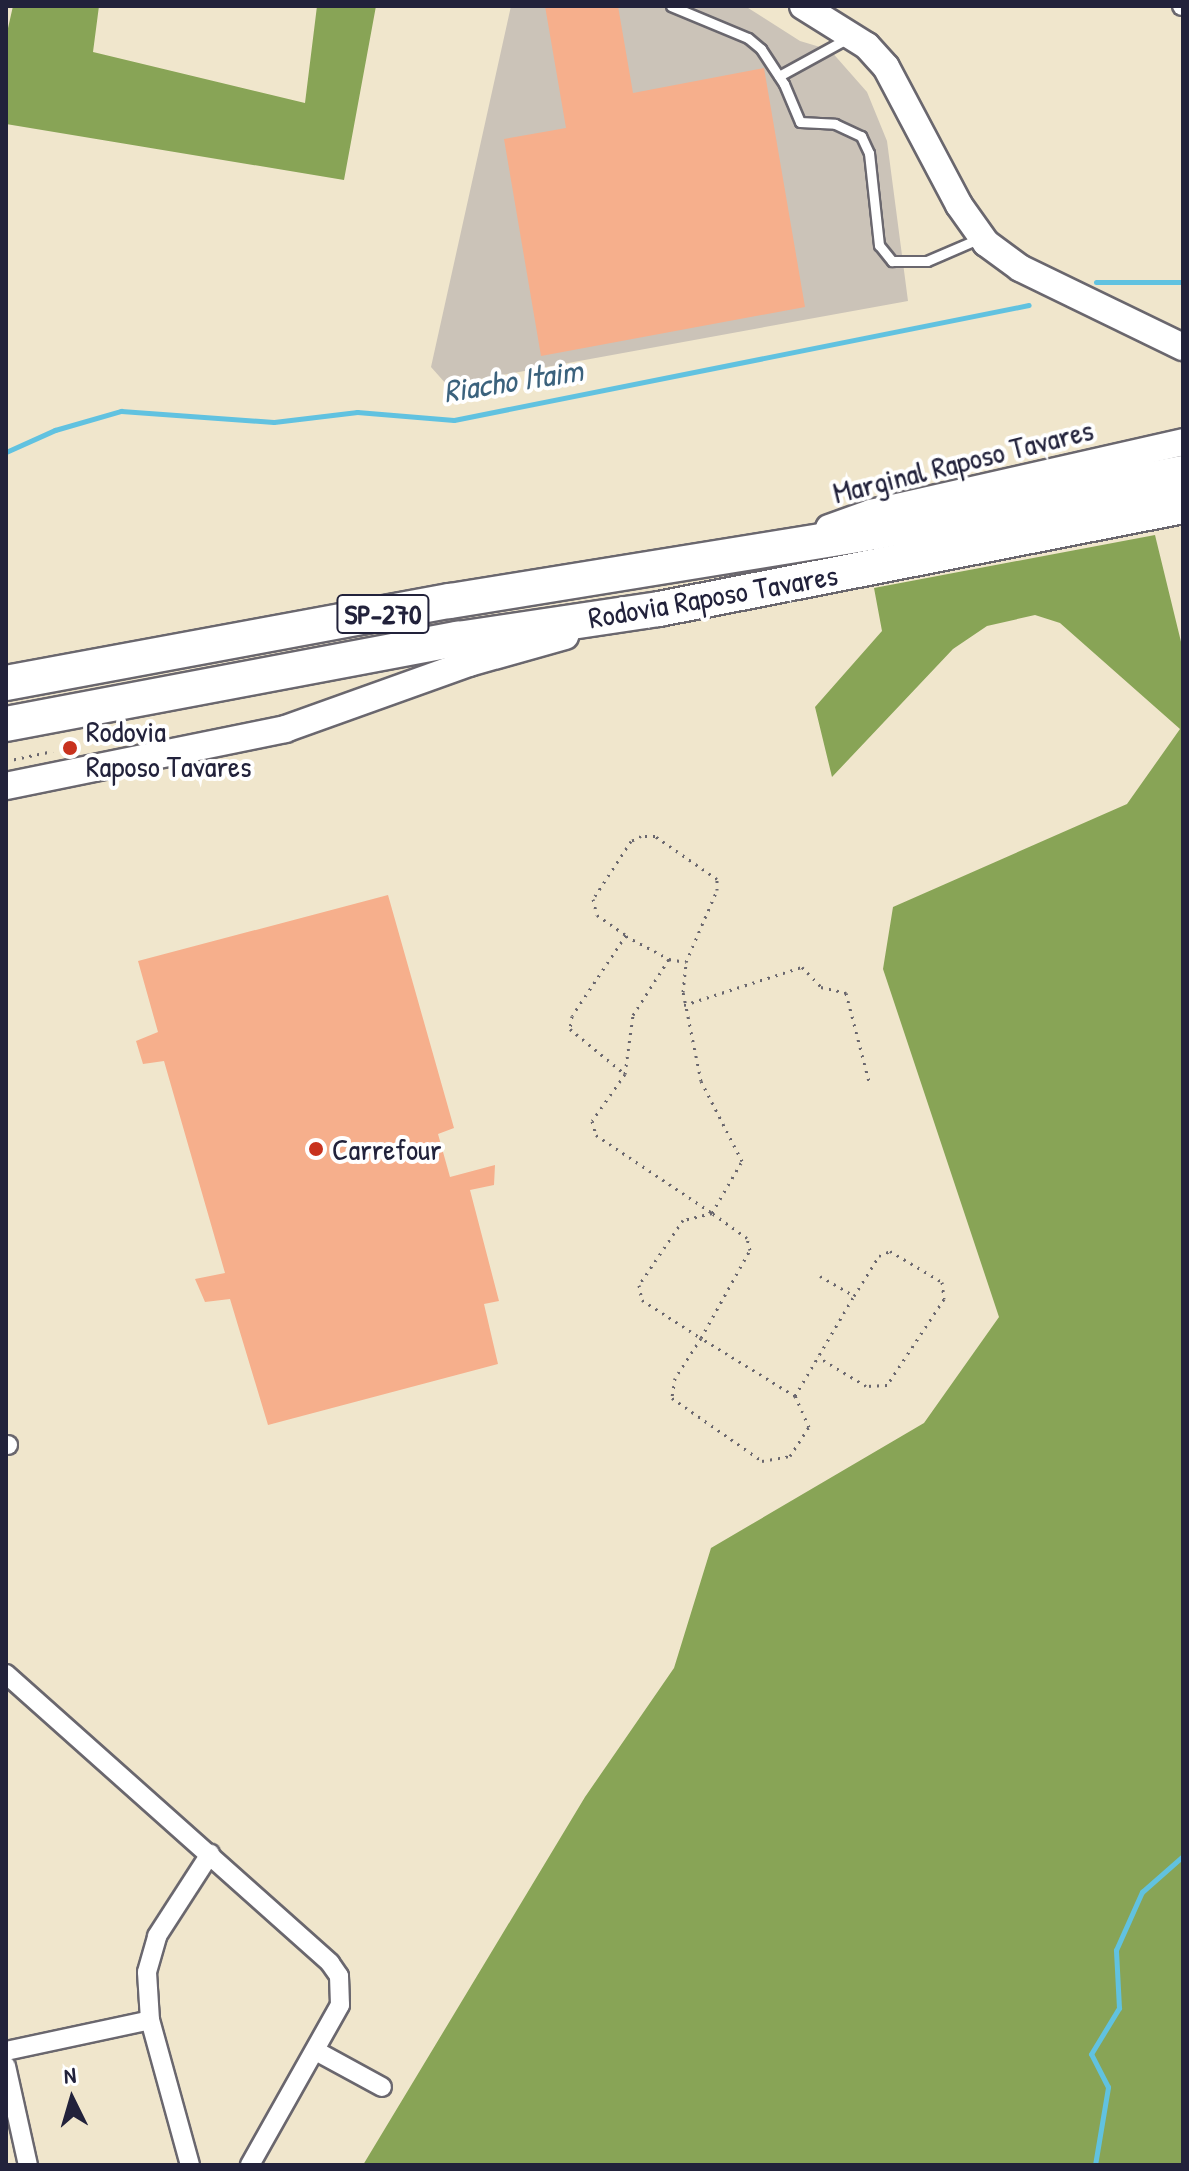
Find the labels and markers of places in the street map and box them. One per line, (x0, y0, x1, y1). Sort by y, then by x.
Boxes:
place label: Rodovia Raposo Tavares (86, 713, 251, 784)
marker: Rodovia Raposo Tavares (61, 739, 79, 757)
place label: Carrefour (332, 1131, 442, 1167)
marker: Carrefour (307, 1140, 325, 1158)

